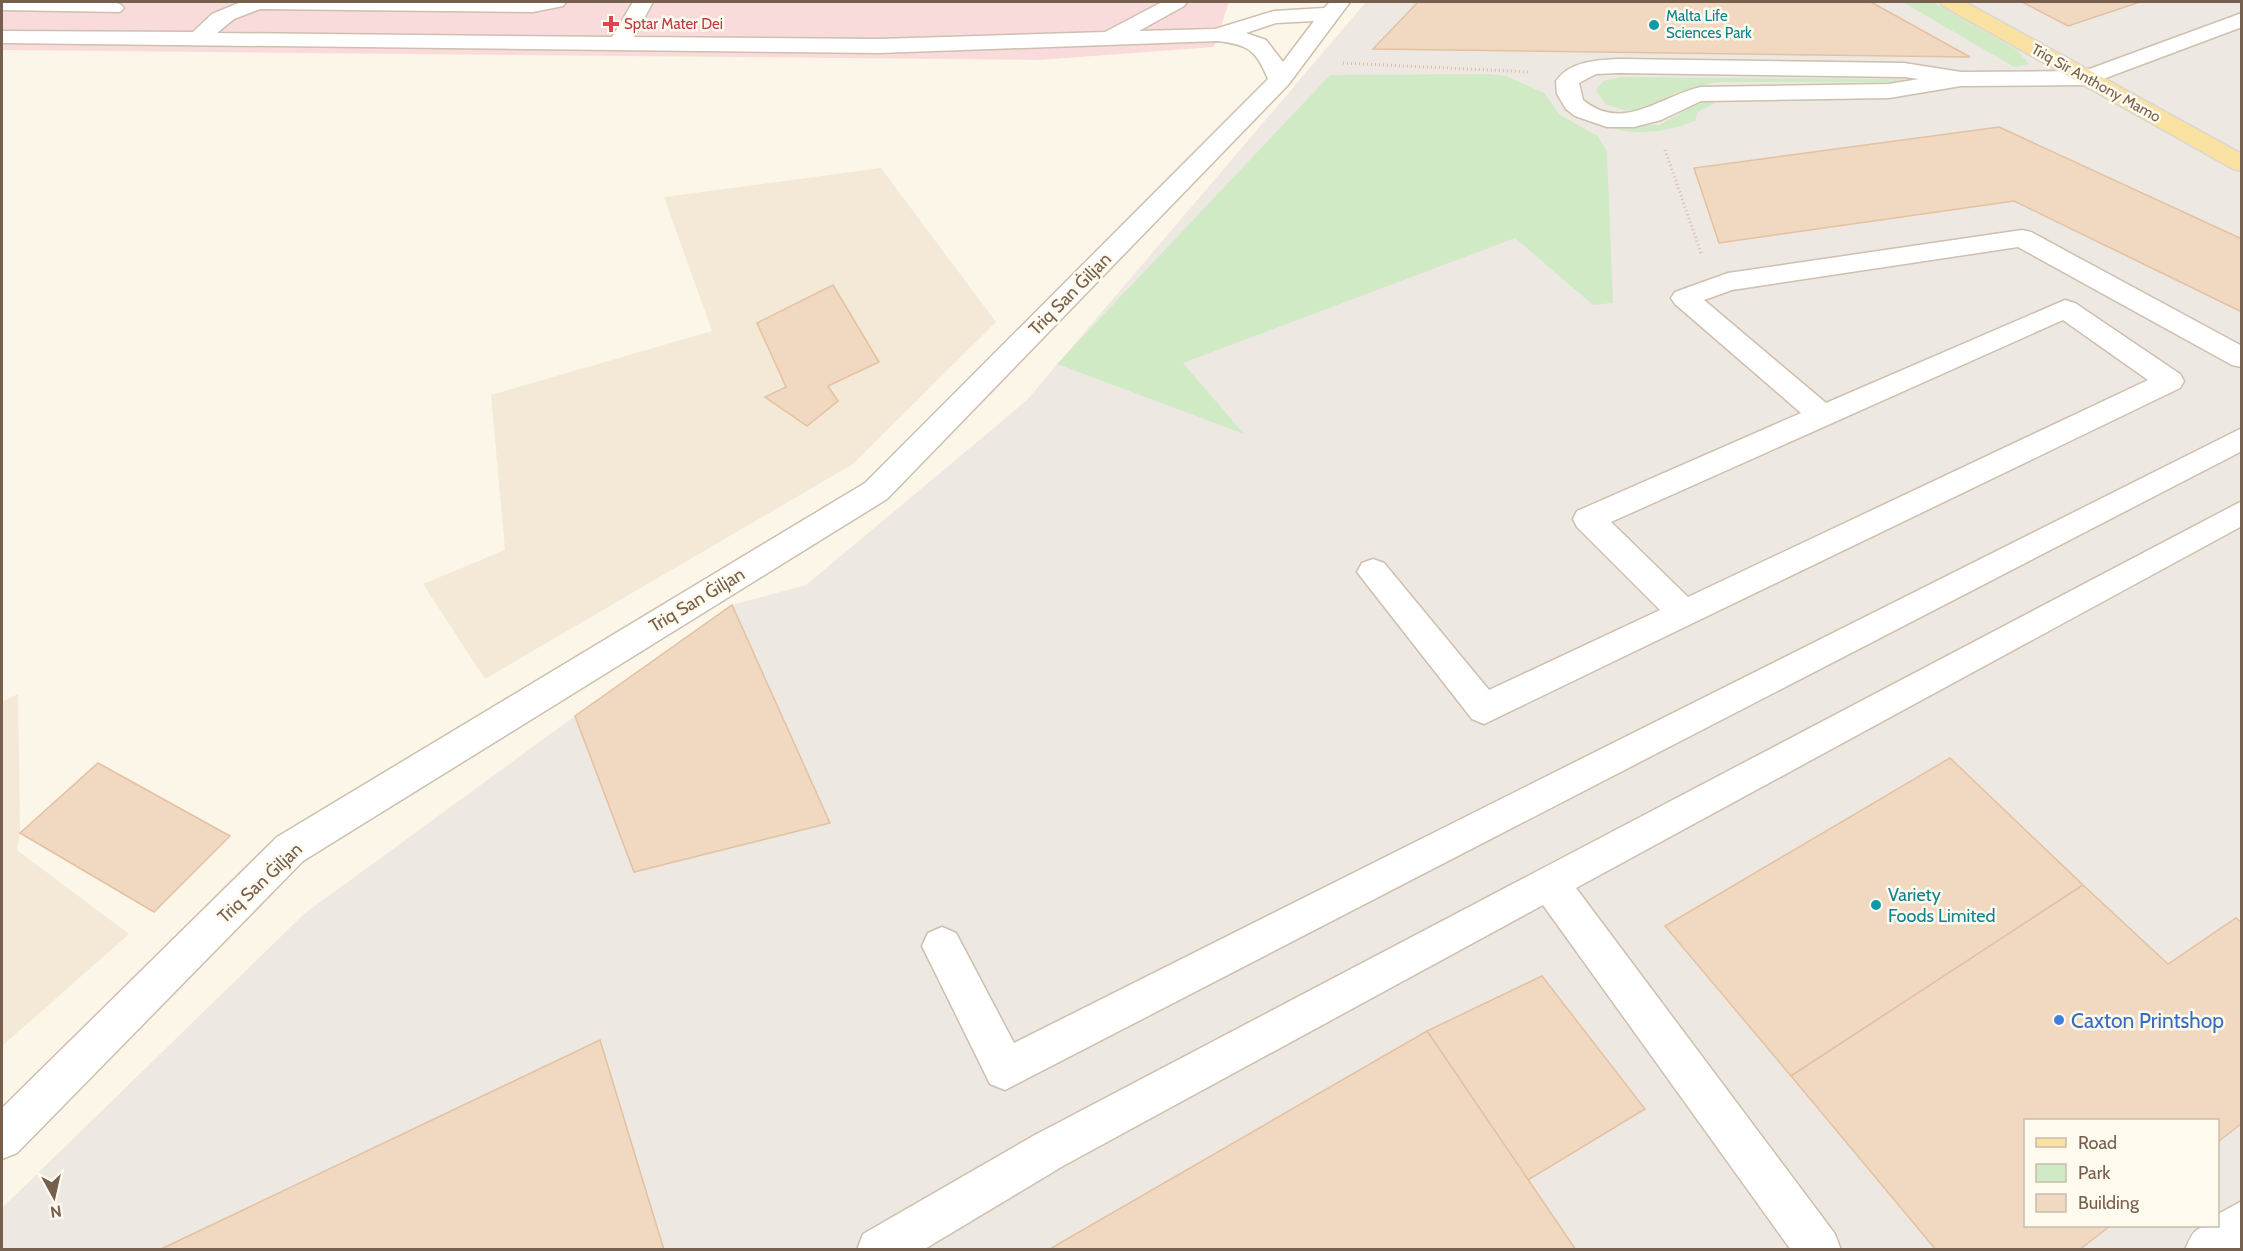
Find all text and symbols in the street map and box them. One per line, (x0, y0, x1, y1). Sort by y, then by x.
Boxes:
place label: Malta Life Sciences Park (1666, 7, 1752, 42)
marker: Sptar Mater Dei (602, 15, 620, 33)
place label: Sptar Mater Dei (624, 15, 723, 33)
marker: Malta Life Sciences Park (1647, 18, 1661, 32)
street label: Triq Sir Anthony Mamo (2028, 40, 2164, 126)
street label: Triq San Ġiljan (1024, 248, 1116, 340)
street label: Triq San Ġiljan (645, 563, 749, 637)
street label: Triq San Ġiljan (213, 838, 307, 928)
place label: Variety Foods Limited (1888, 884, 1996, 927)
marker: Variety Foods Limited (1869, 898, 1883, 912)
place label: Caxton Printshop (2071, 1008, 2224, 1033)
marker: Caxton Printshop (2052, 1013, 2066, 1027)
legend (2024, 1119, 2219, 1227)
text: Road (2078, 1132, 2117, 1154)
text: Park (2078, 1162, 2111, 1184)
north arrow (24, 1167, 84, 1227)
text: Building (2078, 1192, 2140, 1214)
text: N (49, 1201, 63, 1222)

